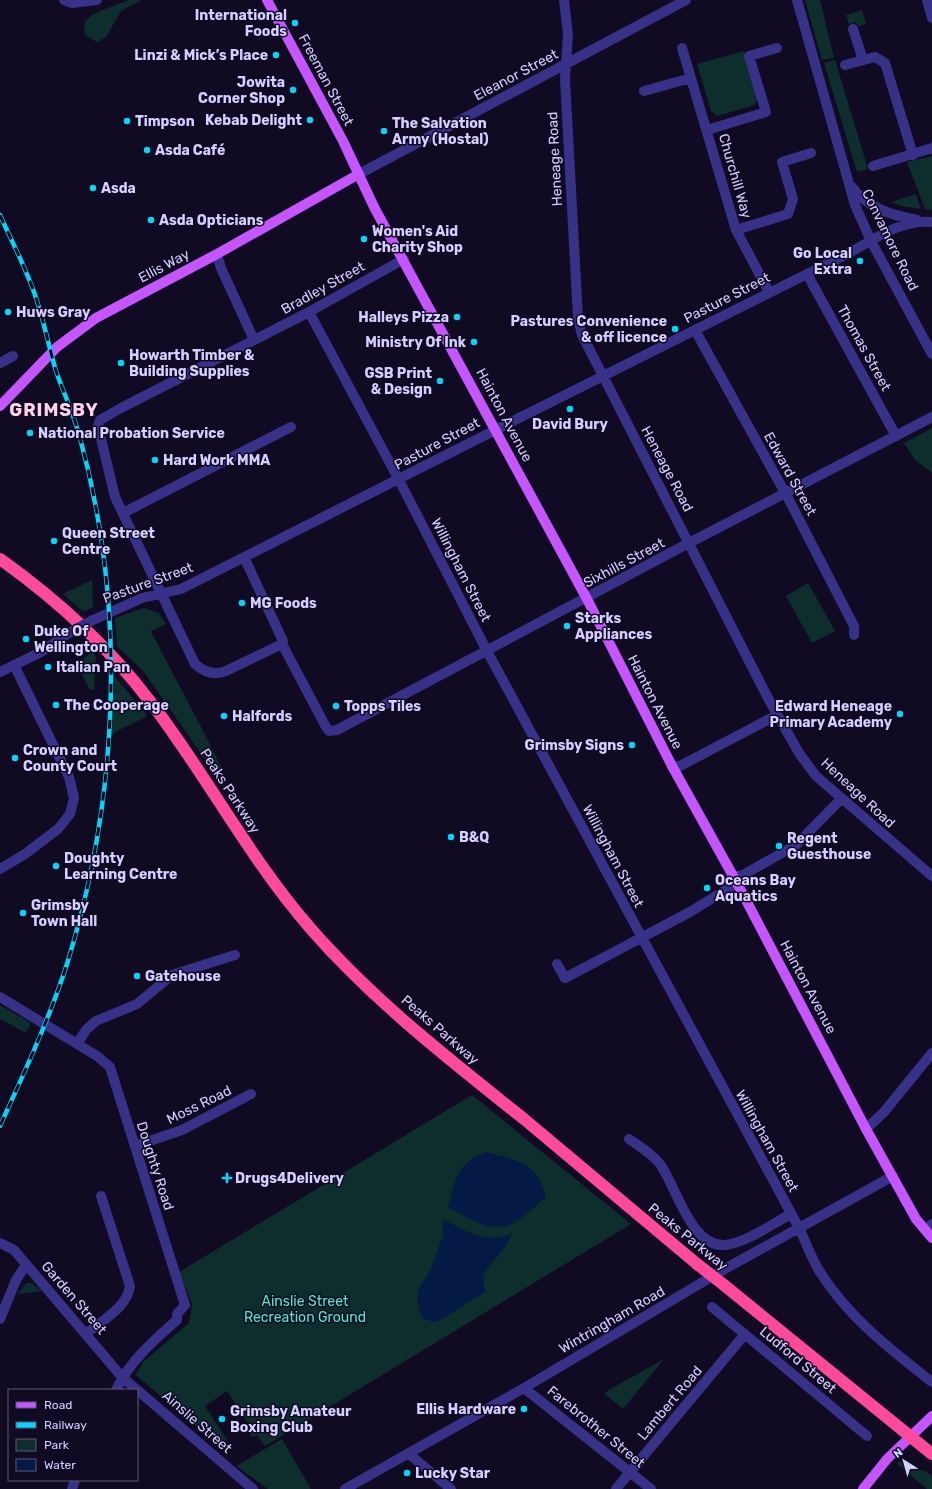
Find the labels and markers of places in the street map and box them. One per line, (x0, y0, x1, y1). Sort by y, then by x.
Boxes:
place label: International Foods (195, 7, 287, 40)
marker: International Foods (290, 18, 300, 28)
place label: Linzi & Mick’s Place (134, 47, 268, 64)
marker: Linzi & Mick’s Place (271, 50, 281, 60)
place label: Jowita Corner Shop (198, 74, 285, 107)
marker: Jowita Corner Shop (288, 85, 298, 95)
place label: Kebab Delight (205, 112, 302, 129)
place label: Timpson (135, 113, 195, 130)
marker: Kebab Delight (305, 115, 315, 125)
place label: The Salvation Army (Hostal) (392, 115, 489, 148)
marker: Timpson (122, 116, 132, 126)
marker: The Salvation Army (Hostal) (379, 126, 389, 136)
place label: Asda Café (155, 142, 225, 159)
marker: Asda Café (142, 145, 152, 155)
place label: Asda (101, 180, 136, 197)
marker: Asda (88, 183, 98, 193)
place label: Asda Opticians (159, 212, 264, 229)
marker: Asda Opticians (146, 215, 156, 225)
place label: Women's Aid Charity Shop (372, 223, 463, 256)
marker: Women's Aid Charity Shop (359, 234, 369, 244)
place label: Go Local Extra (793, 245, 852, 278)
marker: Go Local Extra (855, 256, 865, 266)
place label: Huws Gray (16, 304, 91, 321)
marker: Huws Gray (3, 307, 13, 317)
place label: Halleys Pizza (358, 309, 449, 326)
marker: Halleys Pizza (452, 312, 462, 322)
place label: Pastures Convenience & off licence (510, 313, 667, 346)
marker: Pastures Convenience & off licence (670, 324, 680, 334)
place label: Ministry Of Ink (365, 334, 467, 351)
marker: Ministry Of Ink (469, 337, 479, 347)
place label: Howarth Timber & Building Supplies (129, 347, 255, 380)
marker: Howarth Timber & Building Supplies (116, 358, 126, 368)
place label: GSB Print & Design (365, 365, 432, 398)
marker: GSB Print & Design (435, 376, 445, 386)
marker: David Bury (565, 404, 575, 414)
place label: David Bury (532, 416, 609, 433)
place label: National Probation Service (38, 425, 225, 442)
marker: National Probation Service (25, 428, 35, 438)
place label: Hard Work MMA (163, 452, 270, 469)
marker: Hard Work MMA (150, 455, 160, 465)
place label: Queen Street Centre (62, 525, 155, 558)
marker: Queen Street Centre (49, 536, 59, 546)
place label: MG Foods (250, 595, 317, 612)
marker: MG Foods (237, 598, 247, 608)
place label: Starks Appliances (575, 610, 653, 643)
marker: Starks Appliances (562, 621, 572, 631)
place label: Duke Of Wellington (34, 623, 108, 656)
marker: Duke Of Wellington (21, 634, 31, 644)
place label: Italian Pan (56, 659, 130, 676)
marker: Italian Pan (43, 662, 53, 672)
place label: The Cooperage (64, 697, 169, 714)
place label: Topps Tiles (344, 698, 421, 715)
place label: Edward Heneage Primary Academy (770, 698, 893, 731)
marker: The Cooperage (51, 700, 61, 710)
marker: Topps Tiles (331, 701, 341, 711)
place label: Halfords (232, 708, 292, 725)
marker: Edward Heneage Primary Academy (895, 709, 905, 719)
marker: Halfords (219, 711, 229, 721)
place label: Grimsby Signs (525, 737, 624, 754)
marker: Grimsby Signs (627, 740, 637, 750)
place label: Crown and County Court (23, 742, 118, 775)
marker: Crown and County Court (10, 753, 20, 763)
place label: B&Q (459, 829, 489, 846)
place label: Regent Guesthouse (787, 830, 871, 863)
marker: B&Q (446, 832, 456, 842)
marker: Regent Guesthouse (774, 841, 784, 851)
place label: Doughty Learning Centre (64, 850, 177, 883)
marker: Doughty Learning Centre (51, 861, 61, 871)
place label: Oceans Bay Aquatics (715, 872, 796, 905)
marker: Oceans Bay Aquatics (702, 883, 712, 893)
place label: Grimsby Town Hall (31, 897, 97, 930)
marker: Grimsby Town Hall (18, 908, 28, 918)
place label: Gatehouse (145, 968, 221, 985)
marker: Gatehouse (132, 971, 142, 981)
place label: Drugs4Delivery (235, 1170, 345, 1187)
marker: Drugs4Delivery (222, 1173, 232, 1183)
place label: Ellis Hardware (416, 1401, 516, 1418)
place label: Grimsby Amateur Boxing Club (230, 1403, 352, 1436)
marker: Ellis Hardware (519, 1404, 529, 1414)
marker: Grimsby Amateur Boxing Club (217, 1414, 227, 1424)
place label: Lucky Star (415, 1465, 491, 1482)
marker: Lucky Star (402, 1468, 412, 1478)

